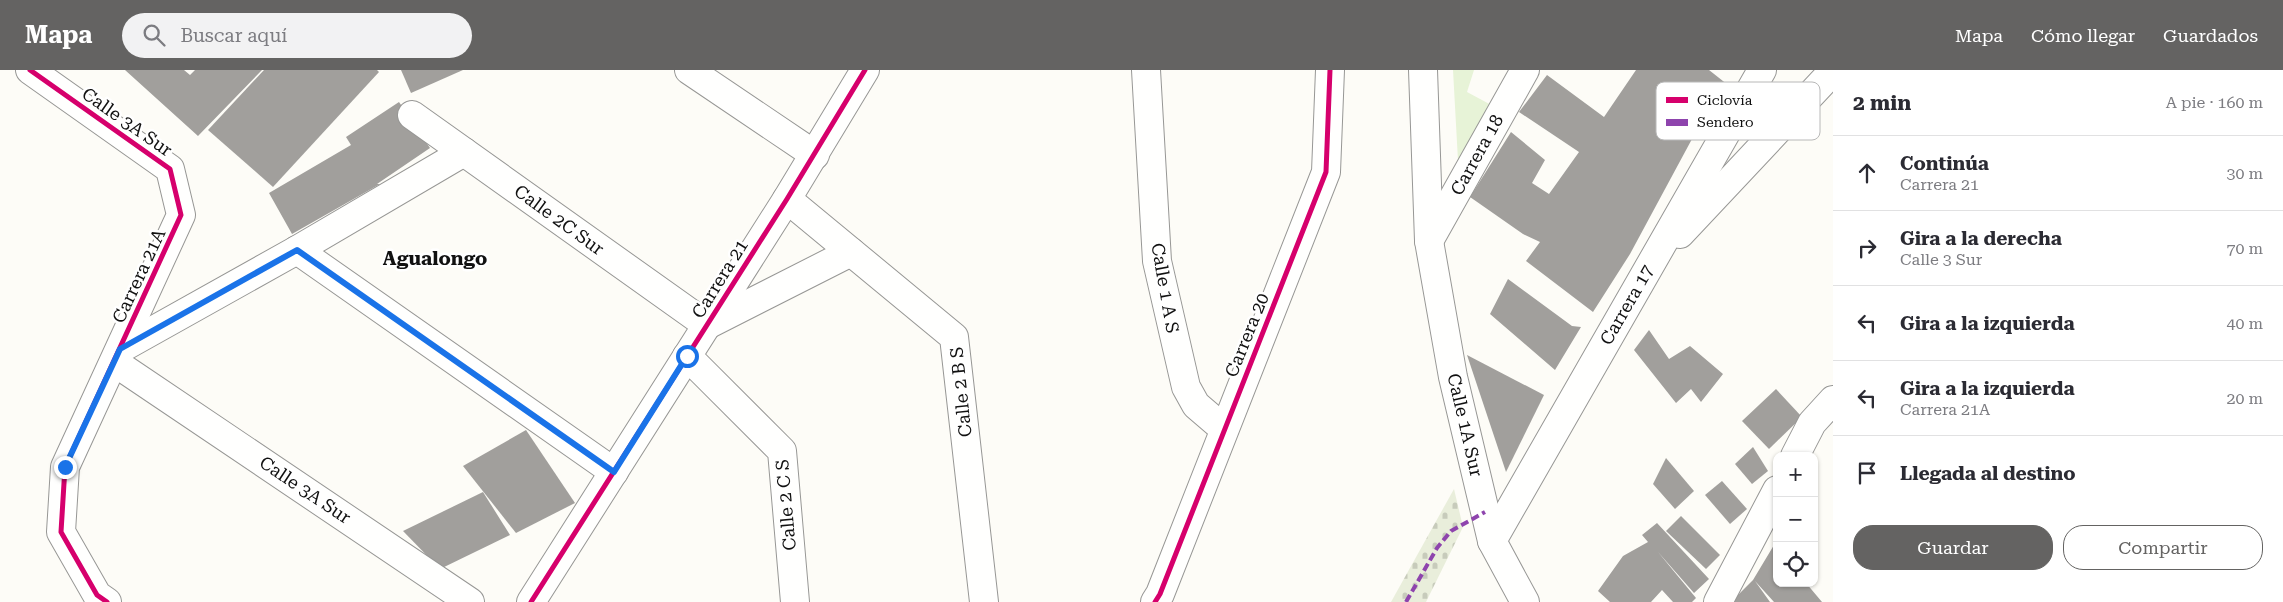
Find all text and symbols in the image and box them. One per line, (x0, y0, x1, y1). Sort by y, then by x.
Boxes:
search box (122, 13, 472, 58)
text: Mapa (25, 21, 92, 49)
icon: search (140, 21, 168, 49)
text: Buscar aquí (180, 24, 287, 47)
text: Mapa (1955, 25, 2003, 46)
text: Cómo llegar (2031, 25, 2135, 46)
text: Guardados (2163, 25, 2258, 46)
legend (1656, 82, 1820, 140)
street label: Calle 3A Sur (78, 83, 176, 160)
text: 2 min (1853, 91, 1911, 115)
text: Ciclovía (1697, 92, 1753, 108)
text: A pie · 160 m (2166, 93, 2263, 112)
street label: Carrera 18 (1446, 111, 1507, 199)
text: Sendero (1697, 114, 1754, 130)
text: Continúa (1900, 152, 1989, 175)
icon: ahead (1853, 159, 1881, 187)
text: 30 m (2226, 164, 2263, 183)
text: Carrera 21 (1900, 175, 1979, 194)
street label: Calle 2C Sur (510, 180, 608, 259)
street label: Carrera 21A (108, 225, 170, 326)
text: Gira a la derecha (1900, 227, 2062, 250)
icon: right (1853, 234, 1881, 262)
street label: Carrera 21 (687, 235, 752, 322)
text: 70 m (2226, 239, 2263, 258)
street label: Calle 1 A S (1147, 241, 1184, 335)
district label: Agualongo (383, 247, 487, 270)
text: Calle 3 Sur (1900, 250, 1982, 269)
street label: Carrera 17 (1595, 261, 1658, 348)
street label: Carrera 20 (1220, 290, 1273, 380)
icon: left (1853, 309, 1881, 337)
text: Gira a la izquierda (1900, 312, 2075, 335)
text: 40 m (2226, 314, 2263, 333)
route start (676, 345, 699, 368)
street label: Calle 2 B S (945, 346, 976, 438)
street label: Calle 1A Sur (1443, 371, 1488, 479)
text: Gira a la izquierda (1900, 377, 2075, 400)
icon: left (1853, 384, 1881, 412)
text: 20 m (2226, 389, 2263, 408)
text: Carrera 21A (1900, 400, 1990, 419)
street label: Calle 3A Sur (256, 451, 355, 528)
map controls (1773, 452, 1818, 587)
button: + (1773, 452, 1818, 497)
route end (54, 456, 77, 479)
street label: Calle 2 C S (771, 459, 800, 552)
icon: arrive (1853, 459, 1881, 487)
text: Llegada al destino (1900, 462, 2076, 485)
button: − (1773, 497, 1818, 542)
button: Guardar (1853, 525, 2053, 570)
button: Compartir (2063, 525, 2263, 570)
button: locate (1773, 542, 1818, 587)

